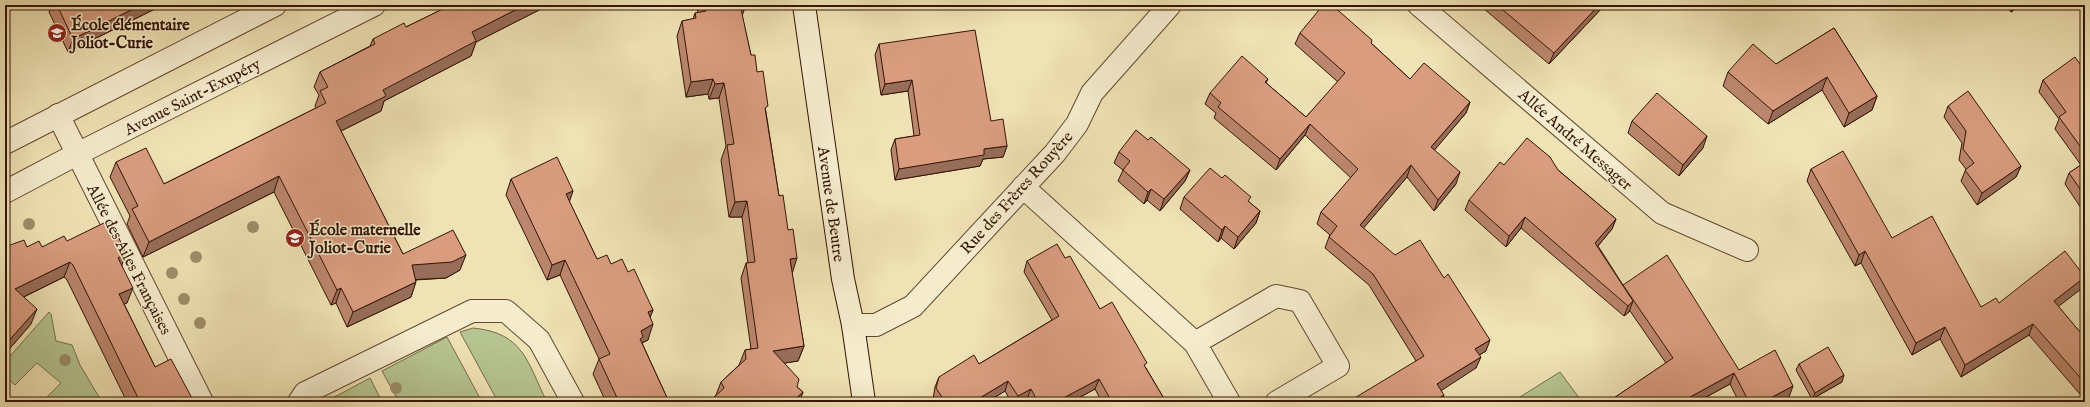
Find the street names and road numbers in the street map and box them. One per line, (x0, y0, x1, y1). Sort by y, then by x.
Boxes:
street label: Avenue Saint-Exupéry (121, 55, 264, 141)
street label: Allée André Messager (1513, 85, 1636, 196)
street label: Rue des Frères Rouyère (957, 128, 1078, 259)
street label: Avenue de Beutre (812, 144, 848, 263)
street label: Allée des Ailes Françaises (81, 180, 175, 339)

